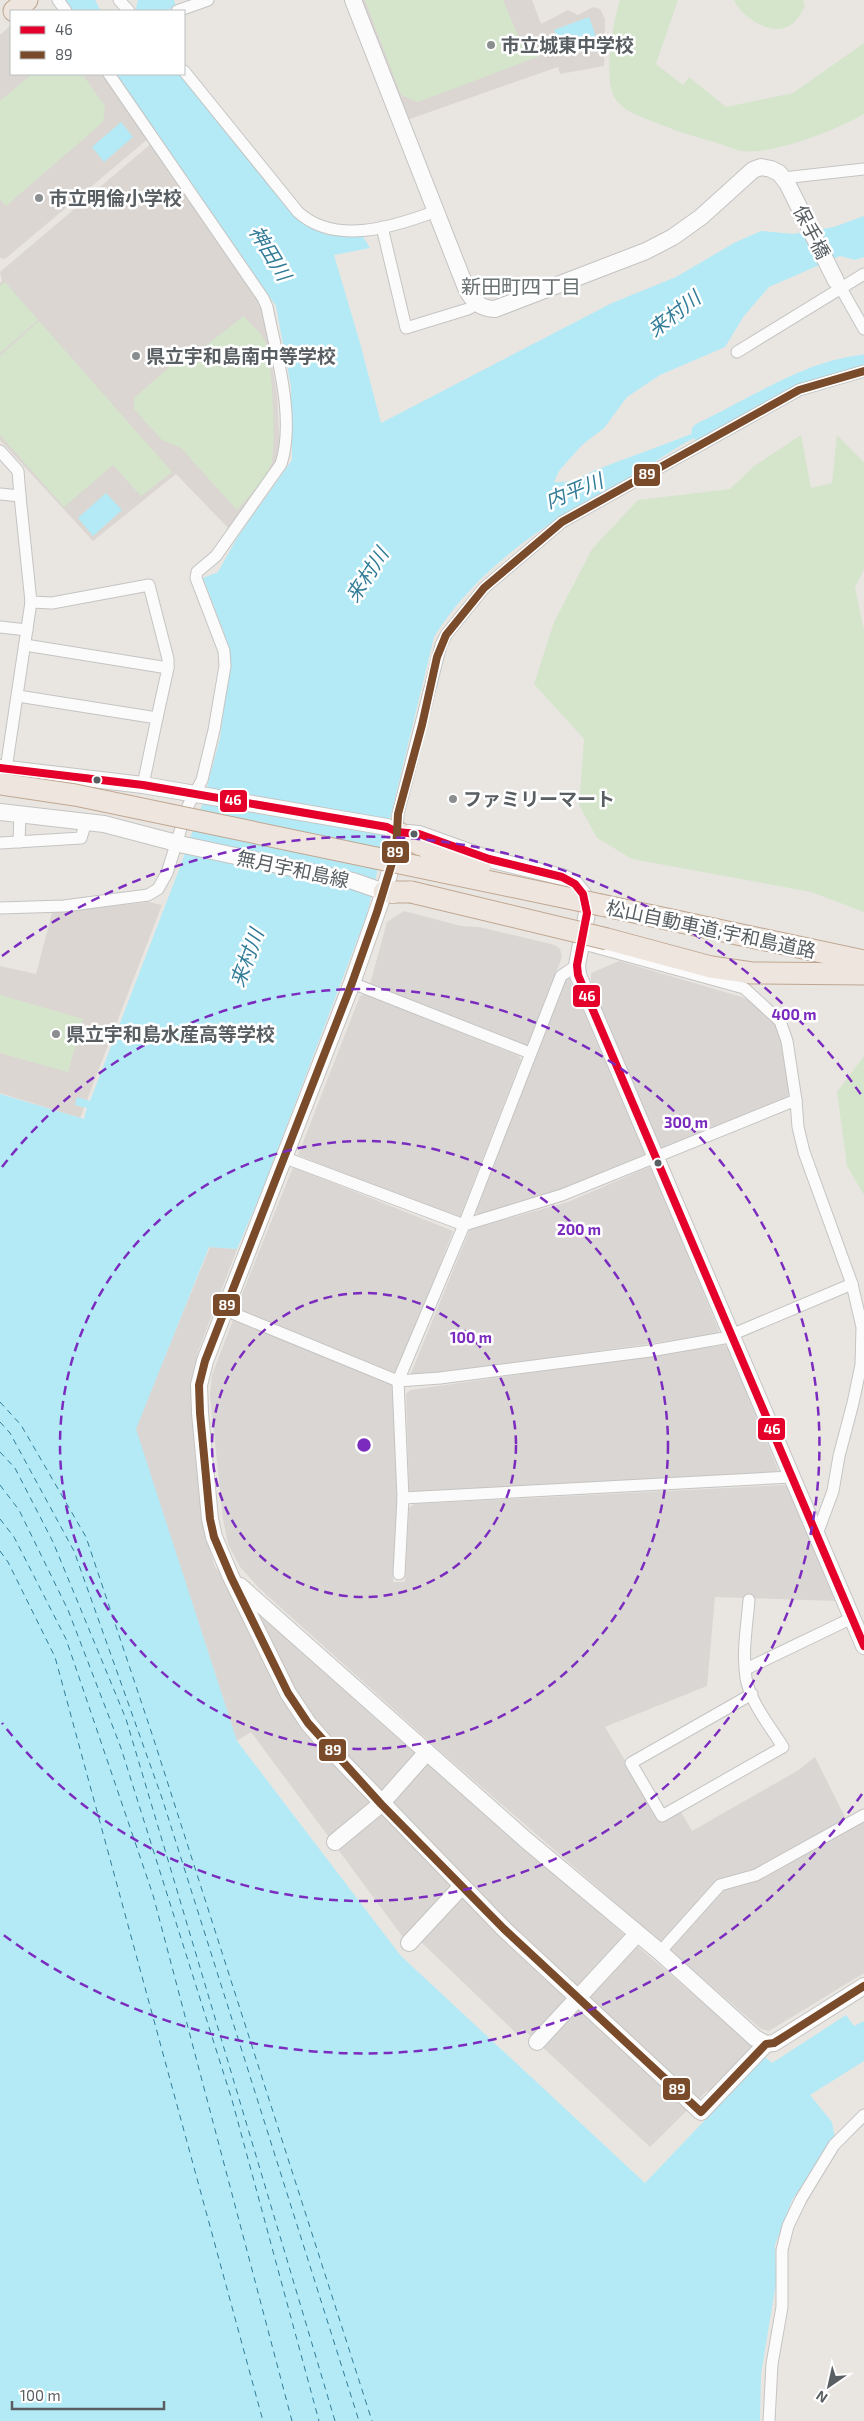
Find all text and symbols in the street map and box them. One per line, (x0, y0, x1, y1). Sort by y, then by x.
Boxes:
legend (10, 10, 185, 75)
text: 46 (55, 20, 73, 38)
place label: 市立城東中学校 (501, 33, 634, 56)
marker: 市立城東中学校 (485, 39, 497, 51)
text: 89 (55, 45, 73, 63)
place label: 市立明倫小学校 (49, 186, 182, 209)
marker: 市立明倫小学校 (33, 192, 45, 204)
street label: 保手橋 (789, 201, 836, 262)
water label: 神田川 (245, 221, 298, 286)
district label: 新田町四丁目 (461, 274, 581, 298)
water label: 来村川 (642, 284, 706, 341)
place label: 県立宇和島南中等学校 (146, 344, 336, 367)
marker: 県立宇和島南中等学校 (130, 350, 142, 362)
line badge: 89 (633, 463, 661, 487)
text: 89 (639, 465, 655, 482)
water label: 内平川 (541, 467, 608, 512)
water label: 来村川 (340, 541, 394, 606)
unlabelled marker (92, 775, 102, 785)
place label: ファミリーマート (463, 787, 615, 810)
line badge: 46 (219, 789, 248, 813)
text: 46 (224, 791, 242, 808)
marker: ファミリーマート (447, 793, 459, 805)
unlabelled marker (409, 829, 419, 839)
line badge: 89 (381, 840, 410, 864)
text: 89 (387, 843, 403, 860)
street label: 無月宇和島線 (235, 845, 351, 892)
street label: 松山自動車道;宇和島道路 (604, 895, 818, 962)
water label: 来村川 (225, 923, 268, 990)
line badge: 46 (572, 984, 601, 1008)
text: 46 (578, 987, 596, 1004)
text: 400 m (772, 1005, 816, 1023)
place label: 県立宇和島水産高等学校 (66, 1022, 275, 1045)
marker: 県立宇和島水産高等学校 (50, 1028, 62, 1040)
text: 300 m (664, 1113, 708, 1131)
unlabelled marker (653, 1158, 663, 1168)
text: 200 m (557, 1220, 601, 1238)
line badge: 89 (212, 1293, 241, 1317)
text: 89 (219, 1296, 235, 1313)
text: 100 m (450, 1328, 492, 1346)
line badge: 46 (757, 1417, 786, 1441)
text: 46 (763, 1420, 781, 1437)
centre of rings (355, 1436, 373, 1454)
line badge: 89 (318, 1738, 347, 1762)
text: 89 (325, 1741, 341, 1758)
line badge: 89 (662, 2077, 691, 2101)
text: 89 (669, 2080, 685, 2097)
north arrow (804, 2361, 854, 2411)
scale bar (12, 2378, 165, 2410)
text: 100 m (20, 2386, 61, 2404)
text: N (813, 2387, 830, 2407)

